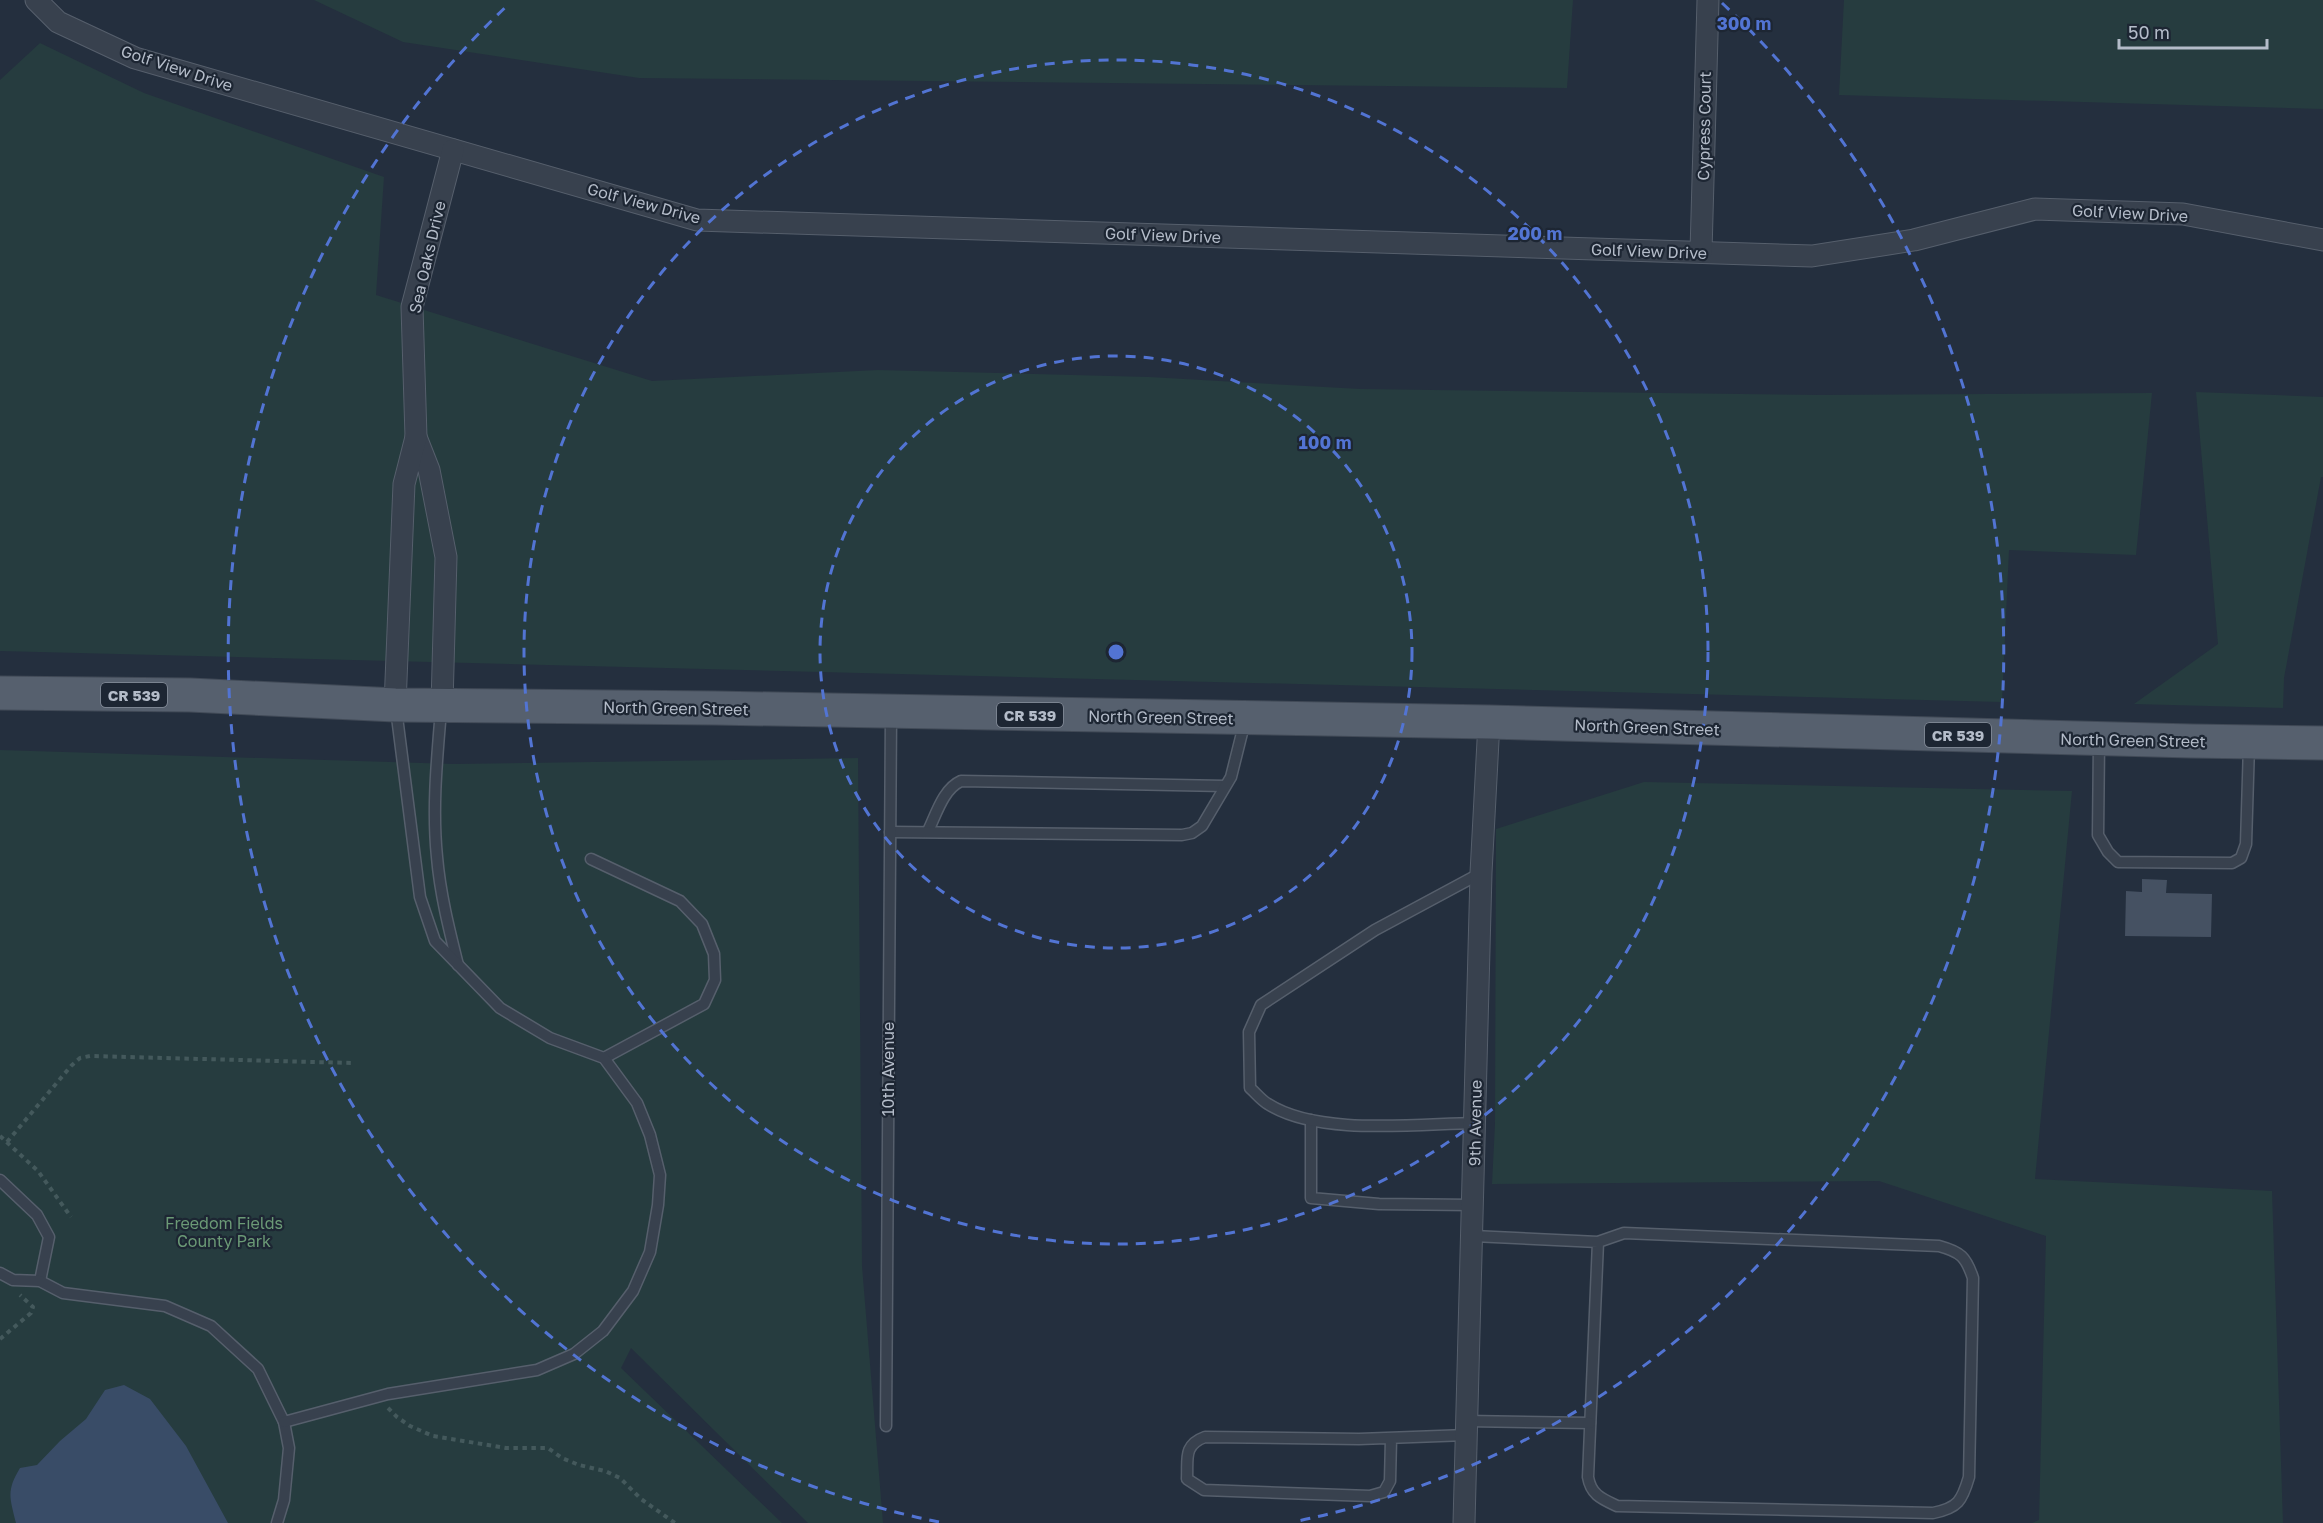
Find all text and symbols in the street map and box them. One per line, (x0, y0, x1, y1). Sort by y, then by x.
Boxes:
text: 300 m (1717, 12, 1771, 34)
scale bar (2119, 12, 2268, 50)
text: 50 m (2128, 21, 2170, 43)
street label: Golf View Drive (119, 41, 235, 95)
street label: Cypress Court (1693, 71, 1715, 181)
street label: Golf View Drive (585, 178, 703, 228)
street label: Sea Oaks Drive (404, 199, 450, 315)
street label: Golf View Drive (2071, 200, 2189, 226)
text: 200 m (1508, 222, 1562, 244)
street label: Golf View Drive (1105, 223, 1221, 247)
street label: Golf View Drive (1591, 239, 1707, 263)
text: 100 m (1299, 431, 1351, 453)
centre of rings (1106, 642, 1126, 662)
road number: CR 539 (101, 683, 167, 707)
street label: North Green Street (603, 697, 749, 719)
road number: CR 539 (997, 703, 1063, 727)
street label: North Green Street (1088, 706, 1234, 728)
street label: North Green Street (1574, 714, 1720, 740)
road number: CR 539 (1925, 723, 1991, 747)
street label: North Green Street (2060, 729, 2206, 751)
street label: 10th Avenue (878, 1022, 898, 1116)
street label: 9th Avenue (1464, 1080, 1486, 1166)
park label: Freedom Fields County Park (165, 1213, 283, 1251)

